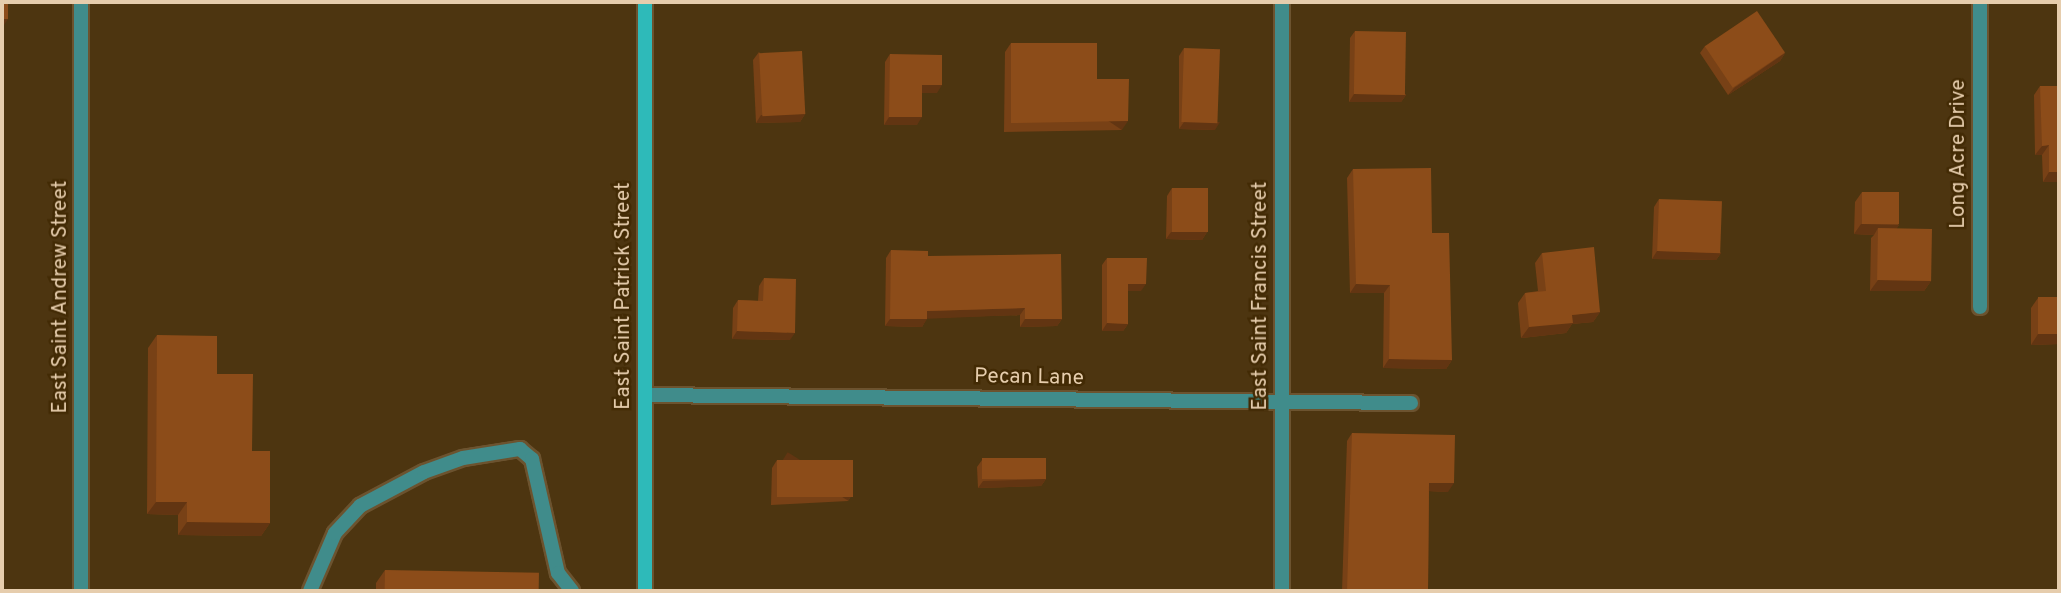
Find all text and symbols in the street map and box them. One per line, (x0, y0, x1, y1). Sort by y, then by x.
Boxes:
street label: Long Acre Drive (1946, 79, 1972, 229)
street label: East Saint Andrew Street (48, 180, 74, 414)
street label: East Saint Francis Street (1248, 181, 1274, 411)
street label: East Saint Patrick Street (611, 182, 637, 410)
street label: Pecan Lane (974, 364, 1084, 392)

